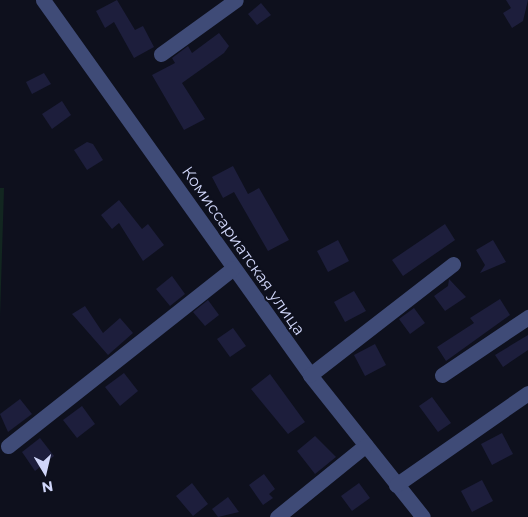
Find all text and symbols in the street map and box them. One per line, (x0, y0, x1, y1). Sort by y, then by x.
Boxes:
street label: Комиссариатская улица (177, 163, 309, 339)
north arrow (20, 447, 70, 497)
text: N (40, 477, 54, 497)

